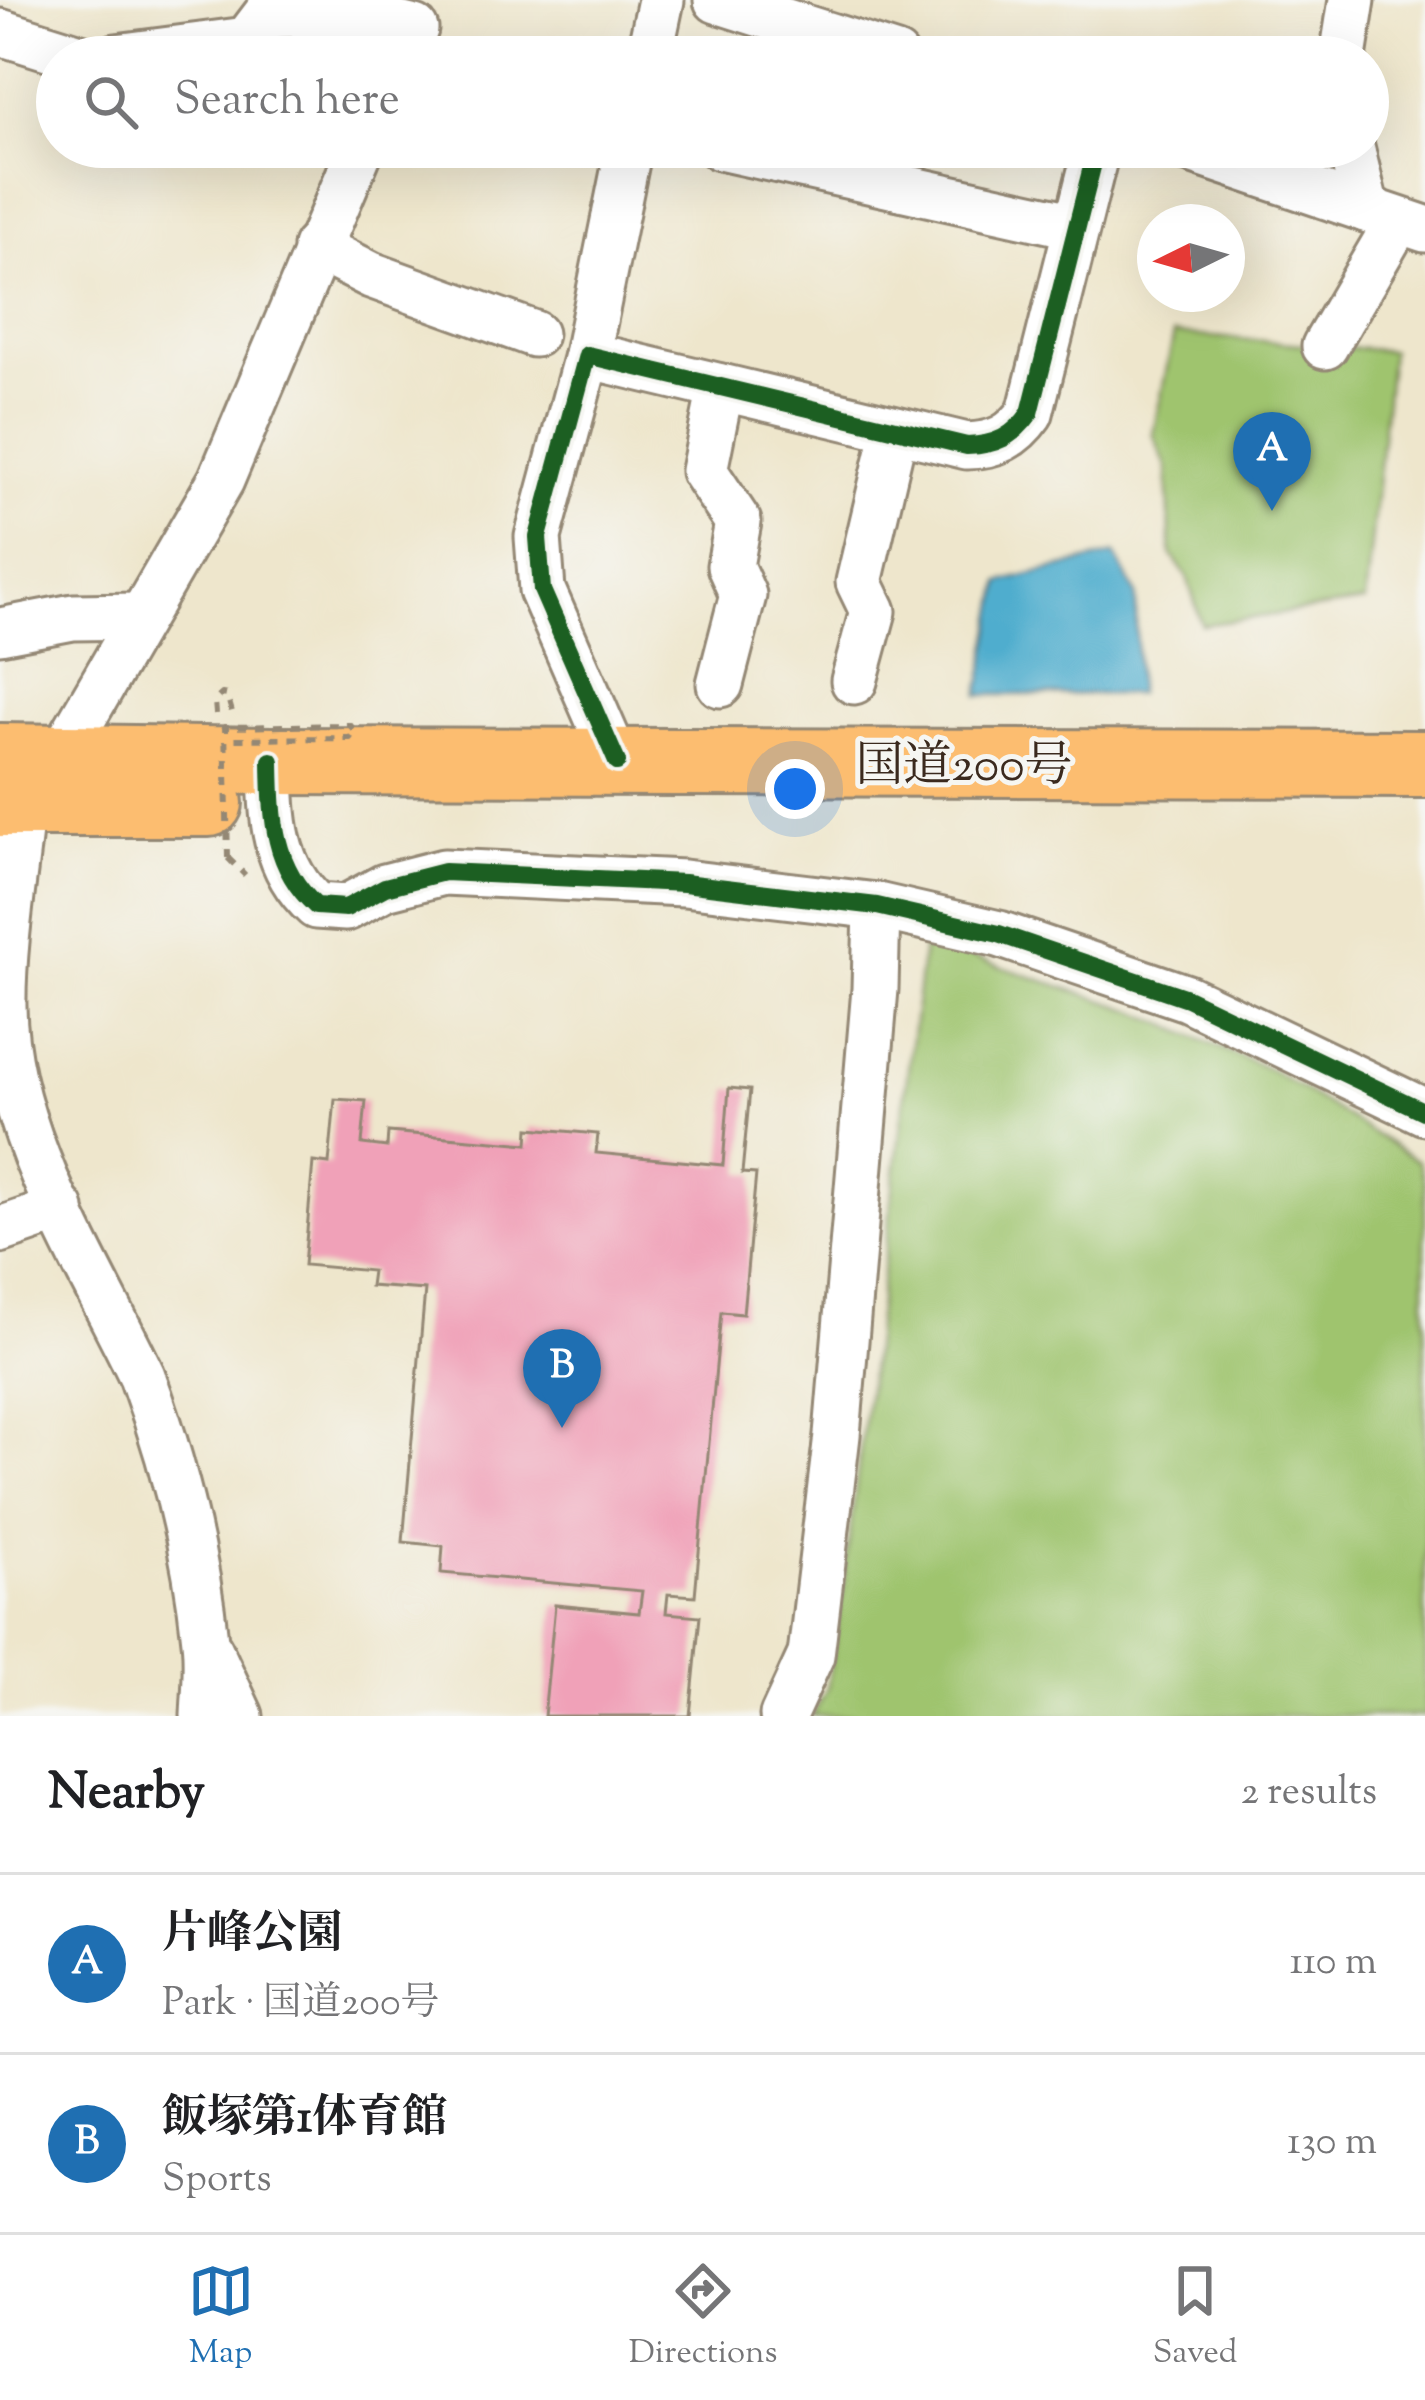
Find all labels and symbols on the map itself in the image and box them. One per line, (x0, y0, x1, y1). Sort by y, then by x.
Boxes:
north arrow (1137, 204, 1245, 312)
pin: A (1233, 412, 1311, 511)
street label: 国道200号 (855, 734, 1073, 803)
your location (765, 759, 825, 819)
pin: B (523, 1329, 601, 1428)

